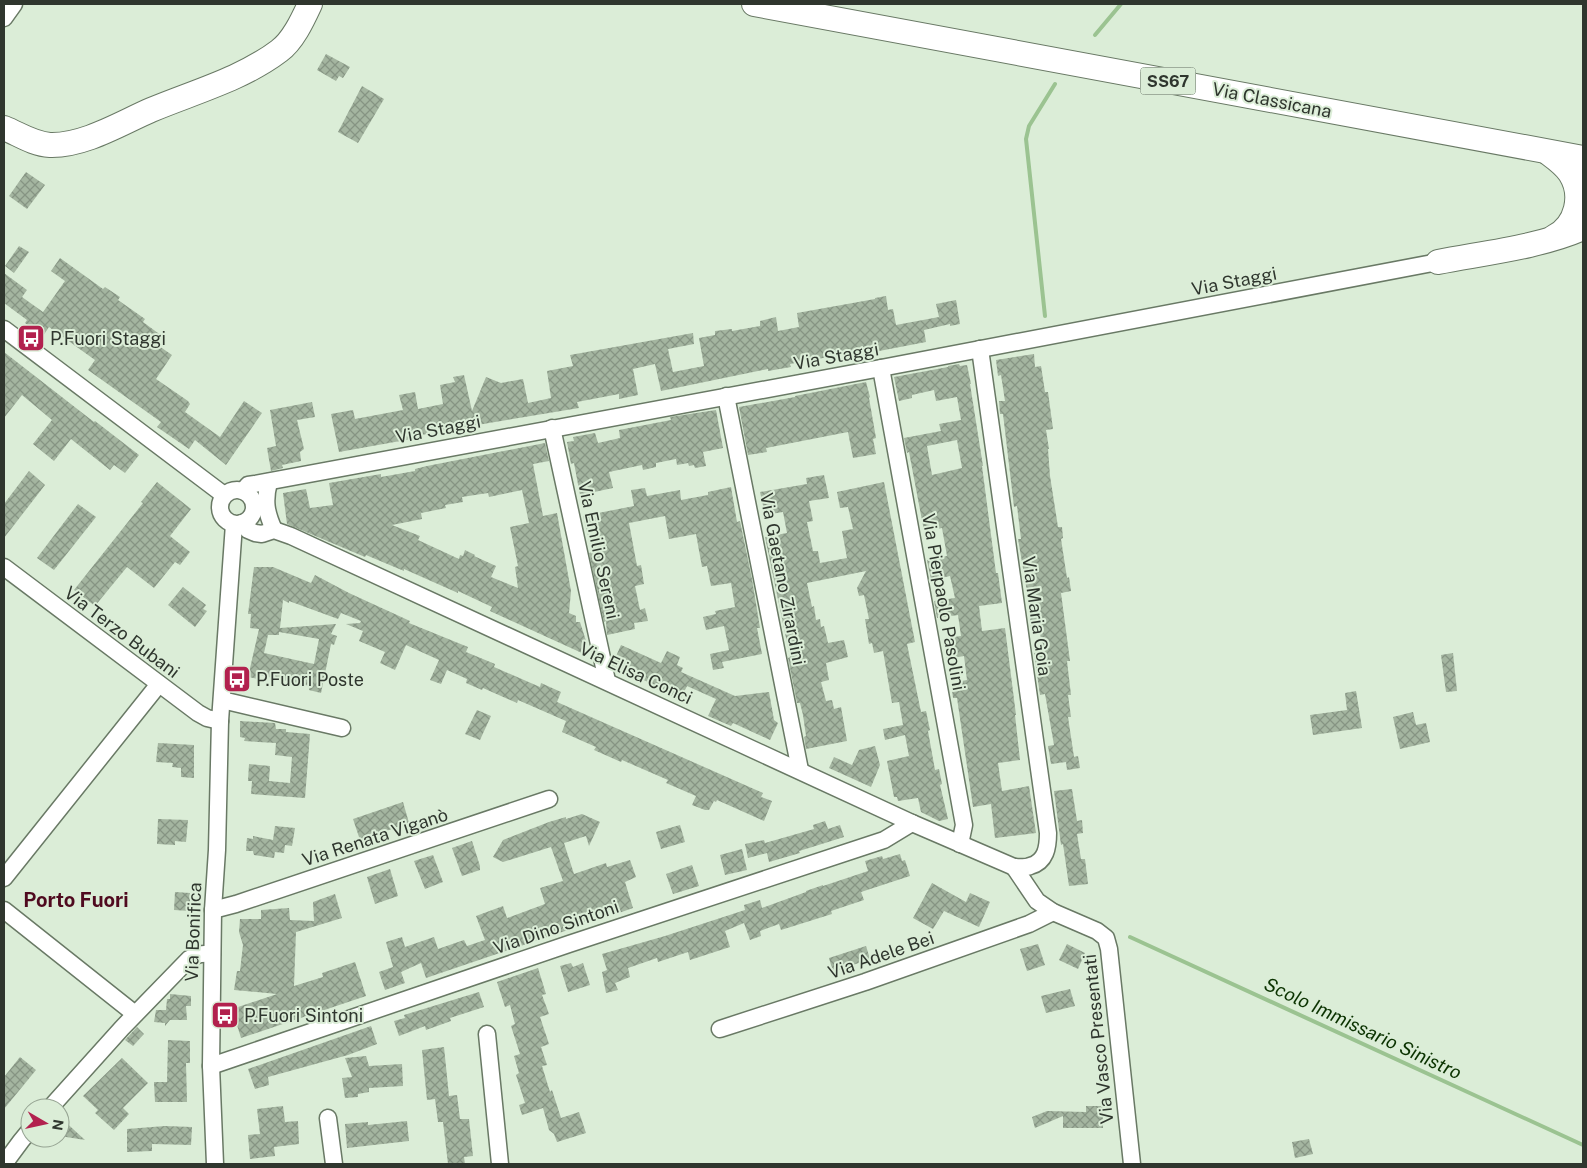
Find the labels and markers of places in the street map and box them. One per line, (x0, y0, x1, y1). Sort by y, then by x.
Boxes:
bus stop icon: P.Fuori Staggi (16, 323, 46, 353)
place label: P.Fuori Staggi (50, 328, 166, 349)
bus stop icon: P.Fuori Poste (222, 664, 252, 694)
place label: P.Fuori Poste (256, 669, 364, 690)
bus stop icon: P.Fuori Sintoni (210, 1000, 240, 1030)
place label: P.Fuori Sintoni (244, 1005, 363, 1026)

